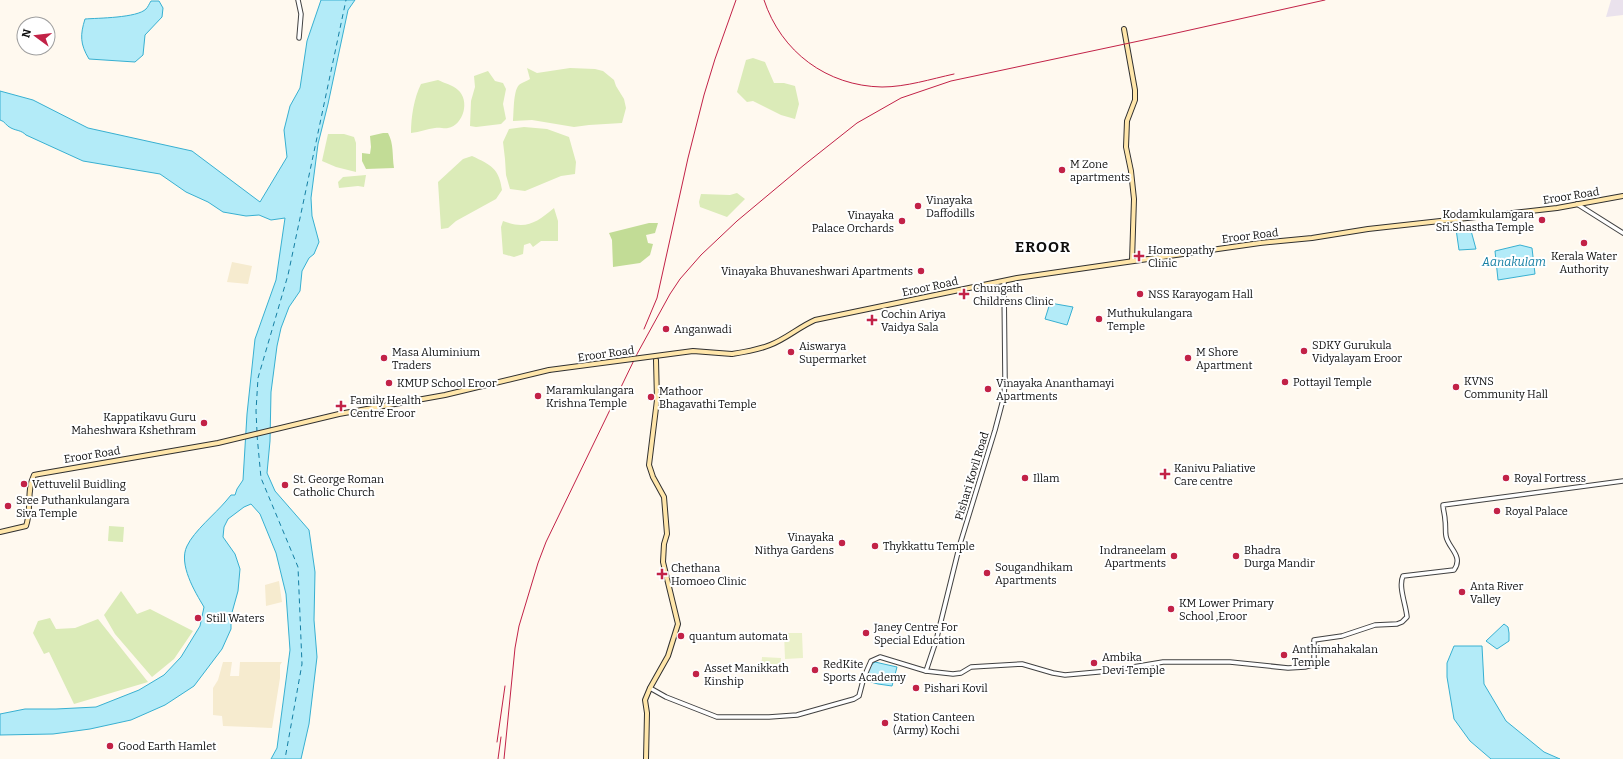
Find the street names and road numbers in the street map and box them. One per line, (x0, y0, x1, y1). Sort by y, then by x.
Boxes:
street label: Eroor Road (1542, 185, 1601, 207)
street label: Eroor Road (1221, 226, 1280, 246)
street label: Eroor Road (901, 275, 960, 299)
street label: Eroor Road (577, 344, 636, 364)
street label: Pishari Kovil Road (952, 430, 992, 522)
street label: Eroor Road (63, 444, 122, 466)

